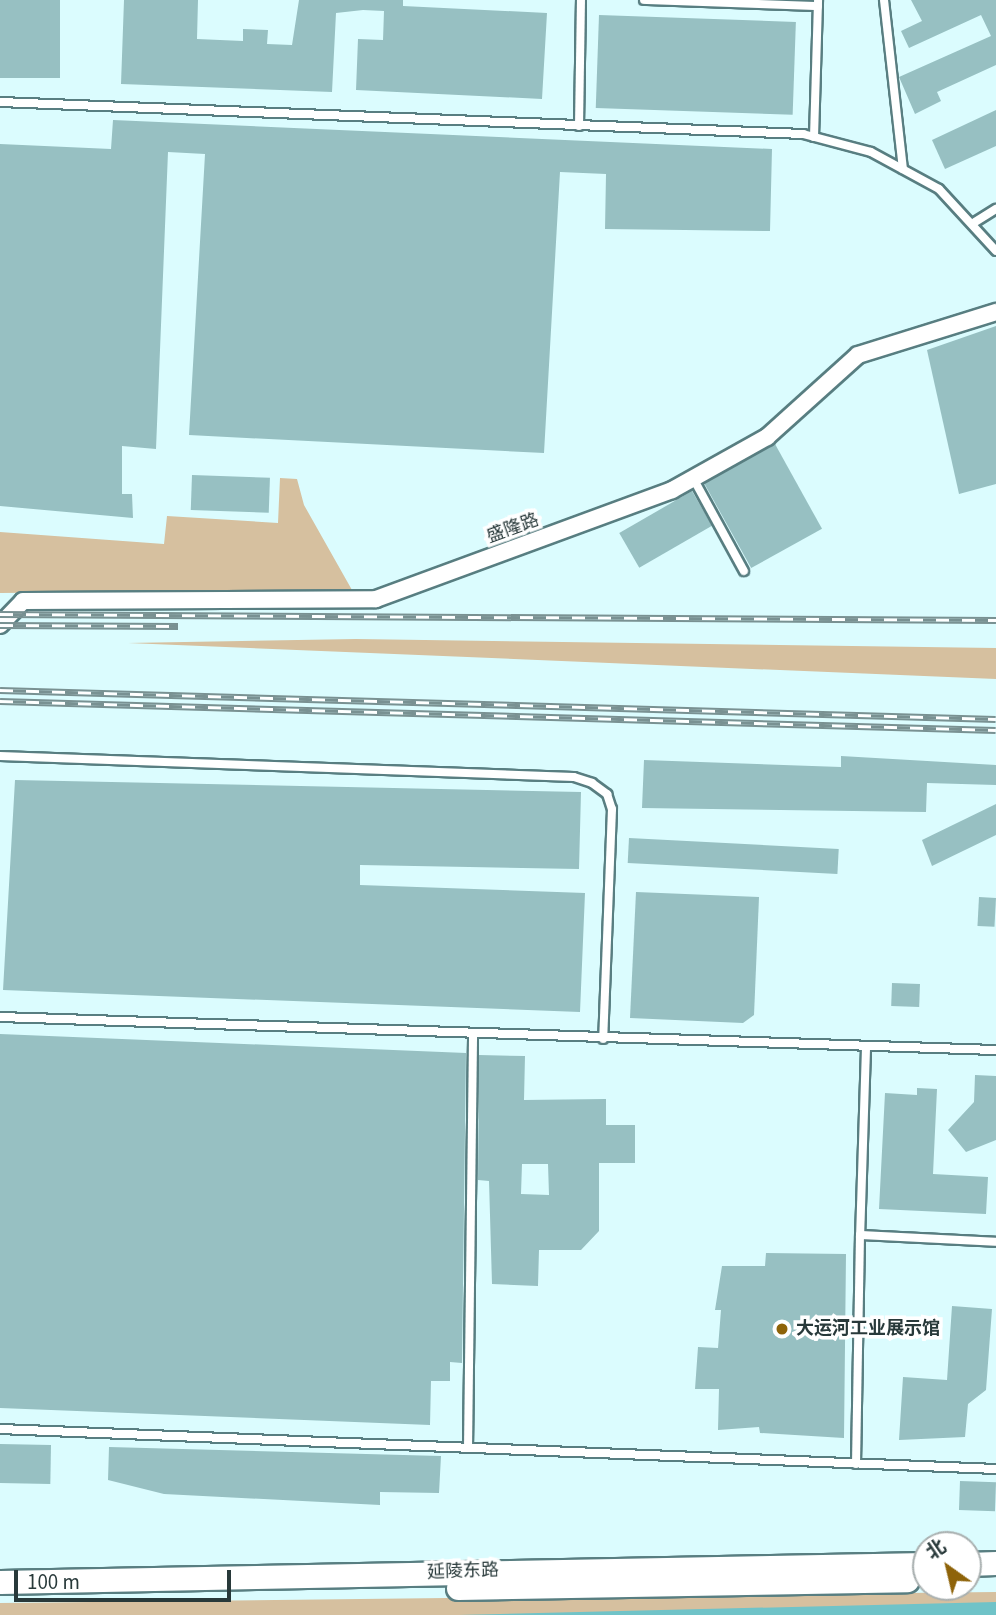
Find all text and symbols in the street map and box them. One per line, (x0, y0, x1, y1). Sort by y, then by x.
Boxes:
street label: 盛隆路 (484, 510, 542, 548)
place label: 大运河工业展示馆 (796, 1318, 940, 1340)
marker: 大运河工业展示馆 (774, 1321, 790, 1337)
north arrow (912, 1531, 982, 1601)
text: 北 (921, 1533, 952, 1566)
scale bar (18, 1556, 234, 1600)
street label: 延陵东路 (427, 1560, 499, 1584)
text: 100 m (27, 1567, 80, 1597)

